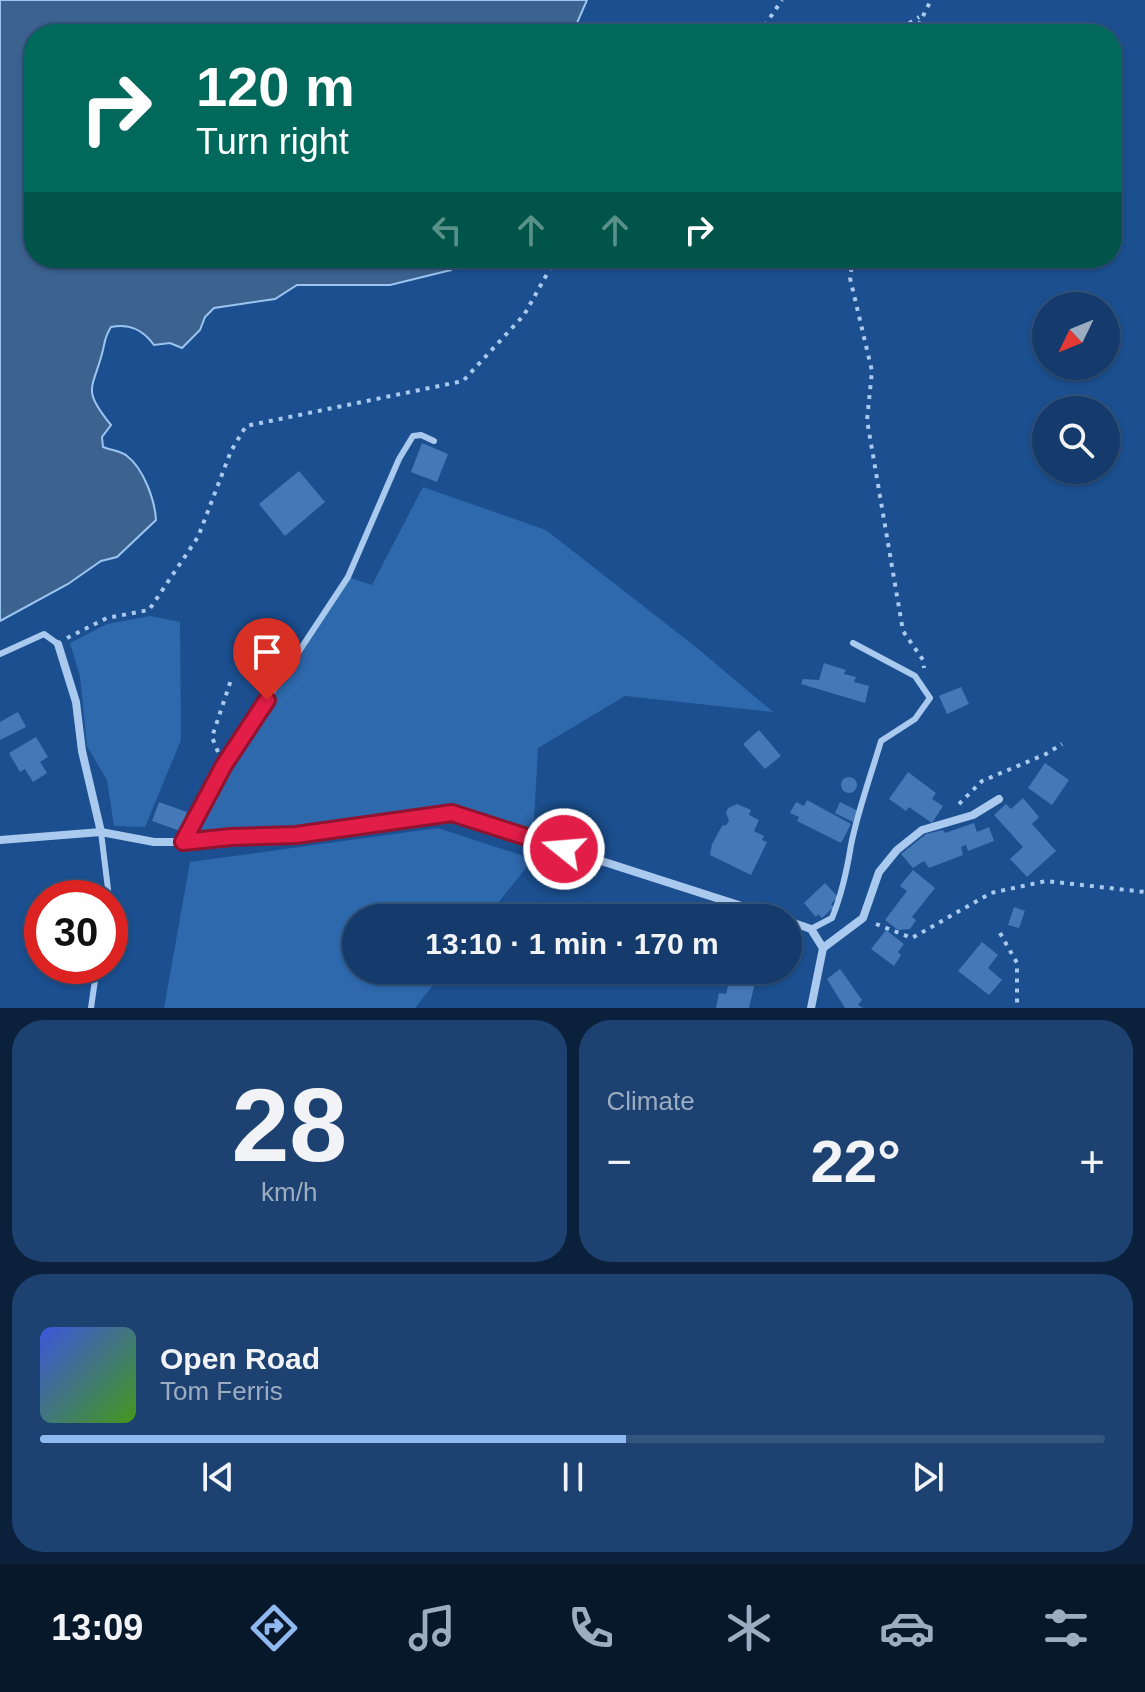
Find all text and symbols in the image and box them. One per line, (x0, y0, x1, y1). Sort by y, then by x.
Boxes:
text: 120 m (196, 55, 355, 118)
icon: right (64, 56, 168, 160)
text: Turn right (196, 121, 349, 162)
icon: left (425, 208, 469, 252)
icon: ahead (509, 208, 553, 252)
icon: ahead (593, 208, 637, 252)
icon: right (677, 208, 721, 252)
north arrow (1032, 292, 1120, 380)
map controls (1032, 292, 1120, 484)
button: search (1032, 396, 1120, 484)
pin (233, 618, 301, 700)
icon: arrive (245, 630, 289, 674)
position arrow (522, 807, 606, 891)
speed limit sign: 30 (24, 880, 128, 984)
text: 13:10 · 1 min · 170 m (425, 927, 719, 960)
text: 28 (231, 1067, 347, 1183)
text: Climate (607, 1086, 695, 1116)
text: 22° (810, 1128, 901, 1195)
text: − (607, 1137, 632, 1186)
text: + (1079, 1137, 1105, 1186)
text: km/h (261, 1177, 317, 1207)
text: Open Road (160, 1342, 320, 1375)
text: Tom Ferris (160, 1376, 283, 1406)
icon: previous (196, 1455, 240, 1499)
icon: pause (551, 1455, 595, 1499)
icon: next (906, 1455, 950, 1499)
icon: directions (246, 1600, 302, 1656)
icon: music (404, 1600, 460, 1656)
icon: phone (563, 1600, 619, 1656)
icon: climate (721, 1600, 777, 1656)
icon: car (879, 1600, 935, 1656)
icon: filters (1038, 1600, 1094, 1656)
text: 13:09 (51, 1607, 143, 1648)

